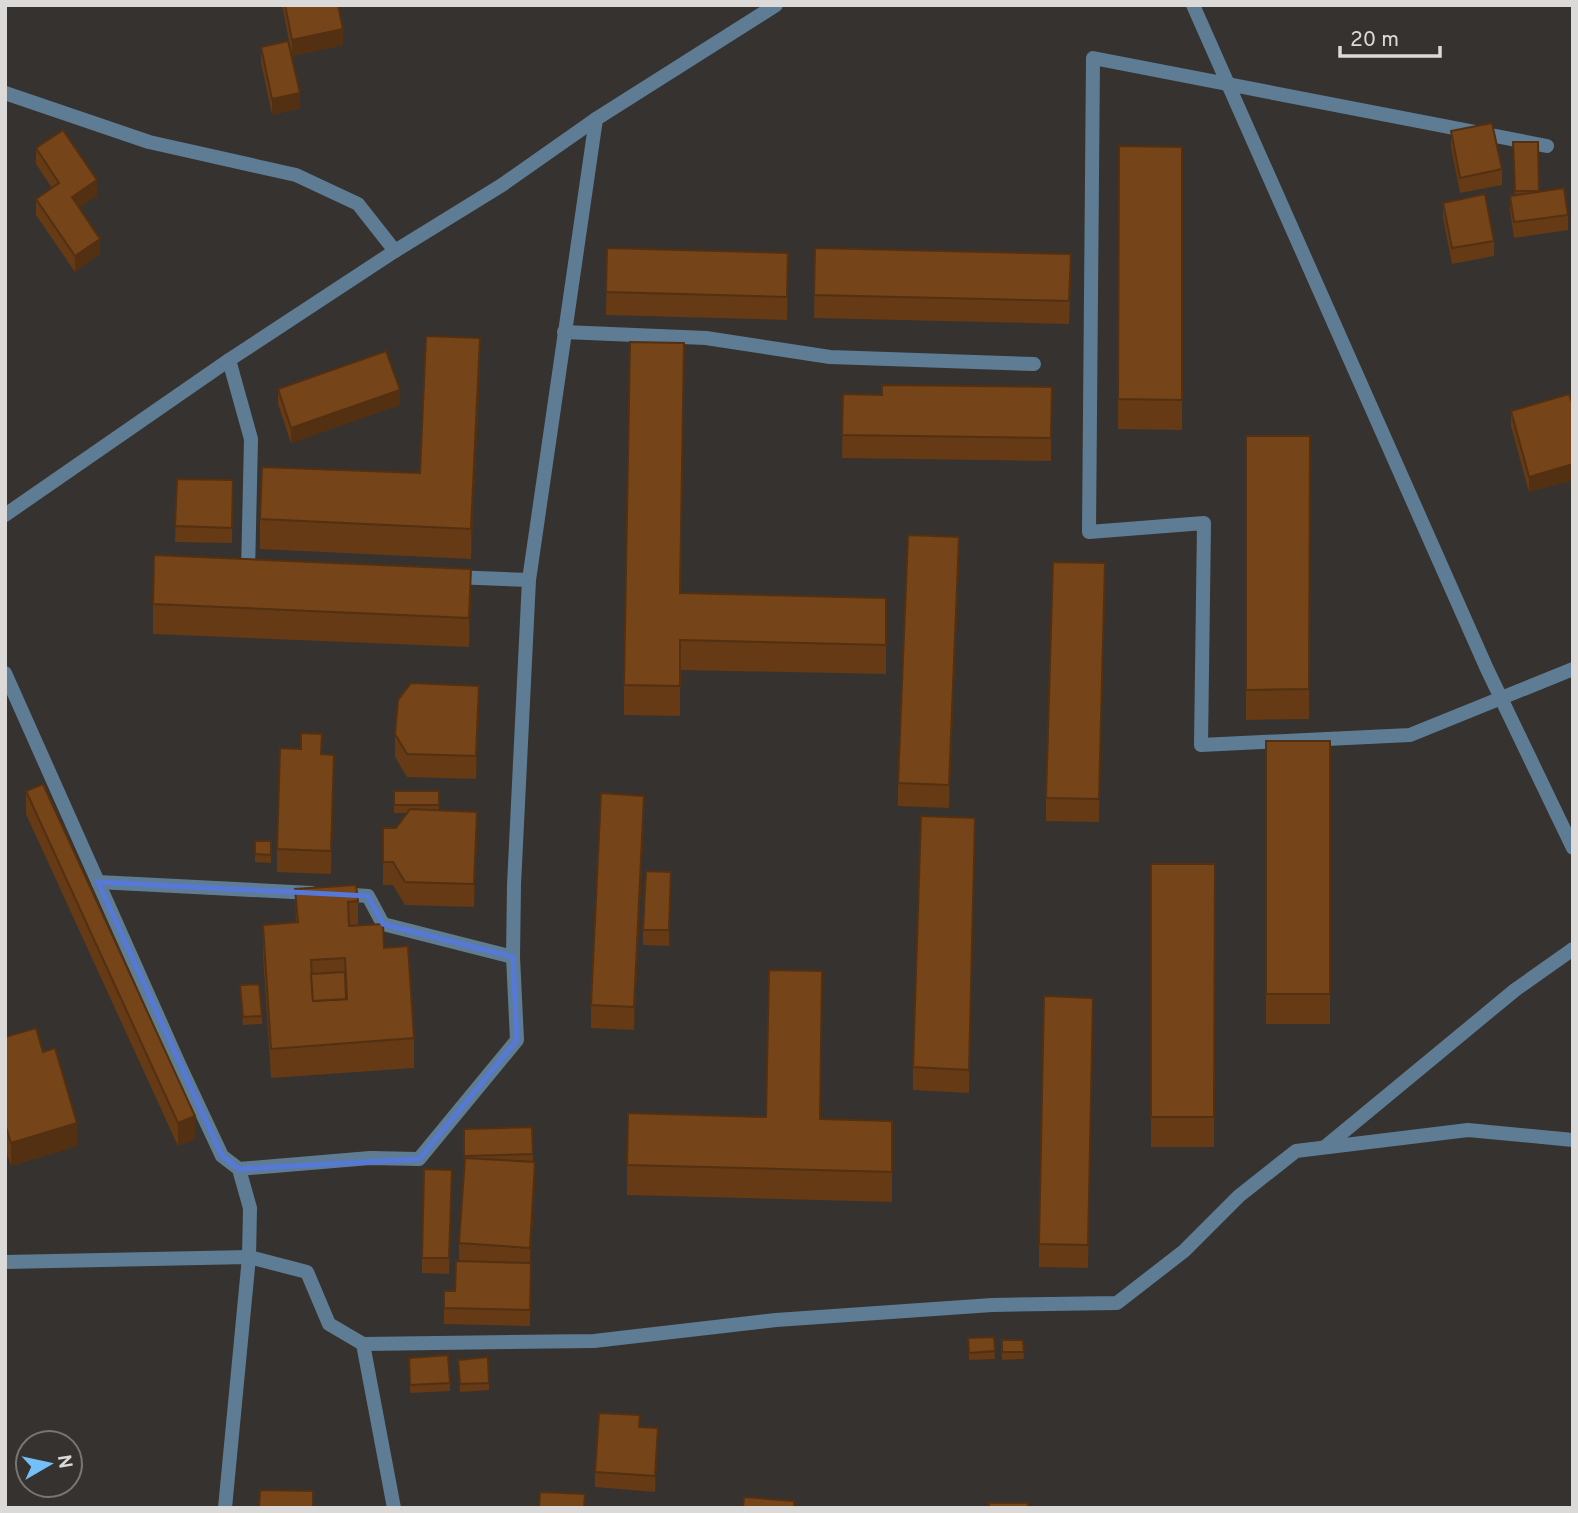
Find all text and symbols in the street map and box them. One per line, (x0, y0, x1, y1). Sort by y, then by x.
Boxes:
scale bar (1340, 14, 1440, 58)
text: 20 m (1350, 27, 1399, 54)
north arrow (14, 1429, 84, 1499)
text: N (51, 1453, 77, 1470)

